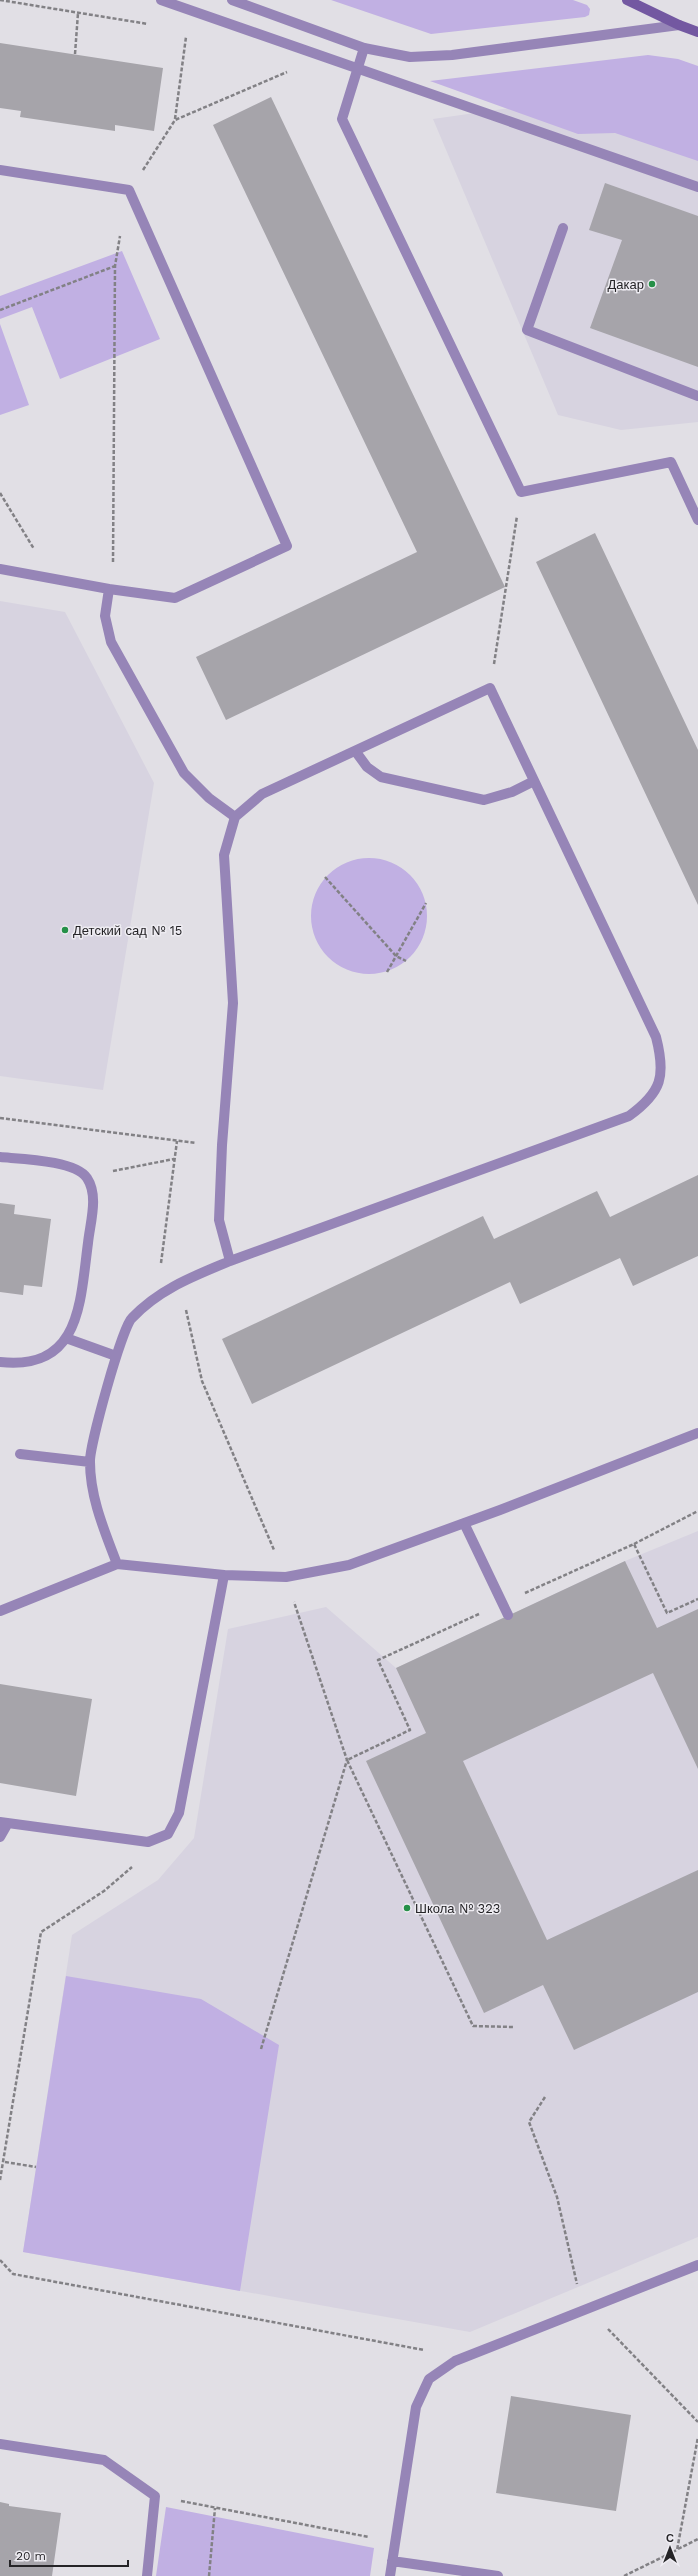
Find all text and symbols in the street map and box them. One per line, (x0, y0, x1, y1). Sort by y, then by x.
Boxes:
place label: Дакар (608, 277, 644, 292)
marker: Дакар (647, 279, 657, 289)
place label: Детский сад № 15 (73, 923, 182, 938)
marker: Детский сад № 15 (60, 925, 70, 935)
place label: Школа № 323 (415, 1901, 500, 1916)
marker: Школа № 323 (402, 1903, 412, 1913)
north arrow (650, 2528, 690, 2568)
text: С (666, 2532, 674, 2545)
scale bar (10, 2542, 128, 2568)
text: 20 m (16, 2549, 46, 2563)

